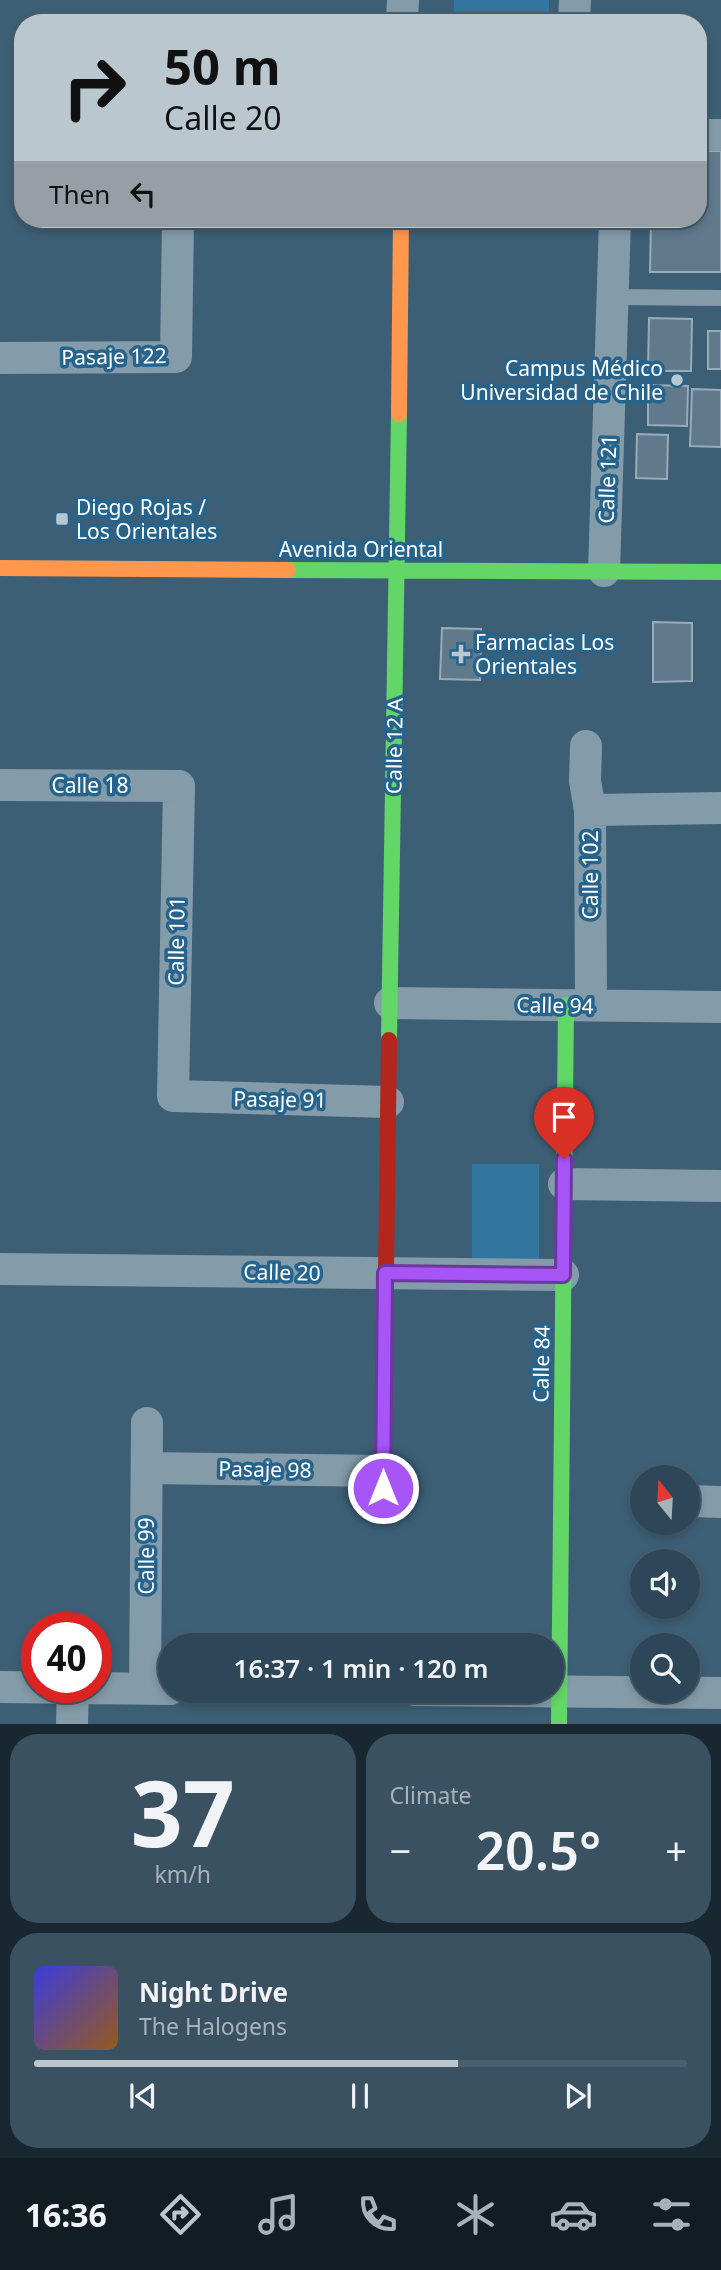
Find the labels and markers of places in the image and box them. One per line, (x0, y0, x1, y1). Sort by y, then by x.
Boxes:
place label: Campus Médico Universidad de Chile (460, 354, 663, 406)
marker: Campus Médico Universidad de Chile (669, 372, 685, 388)
place label: Diego Rojas / Los Orientales (76, 493, 217, 545)
marker: Diego Rojas / Los Orientales (54, 511, 70, 527)
place label: Farmacias Los Orientales (475, 628, 614, 680)
marker: Farmacias Los Orientales (453, 646, 469, 662)
pin (534, 1087, 594, 1159)

